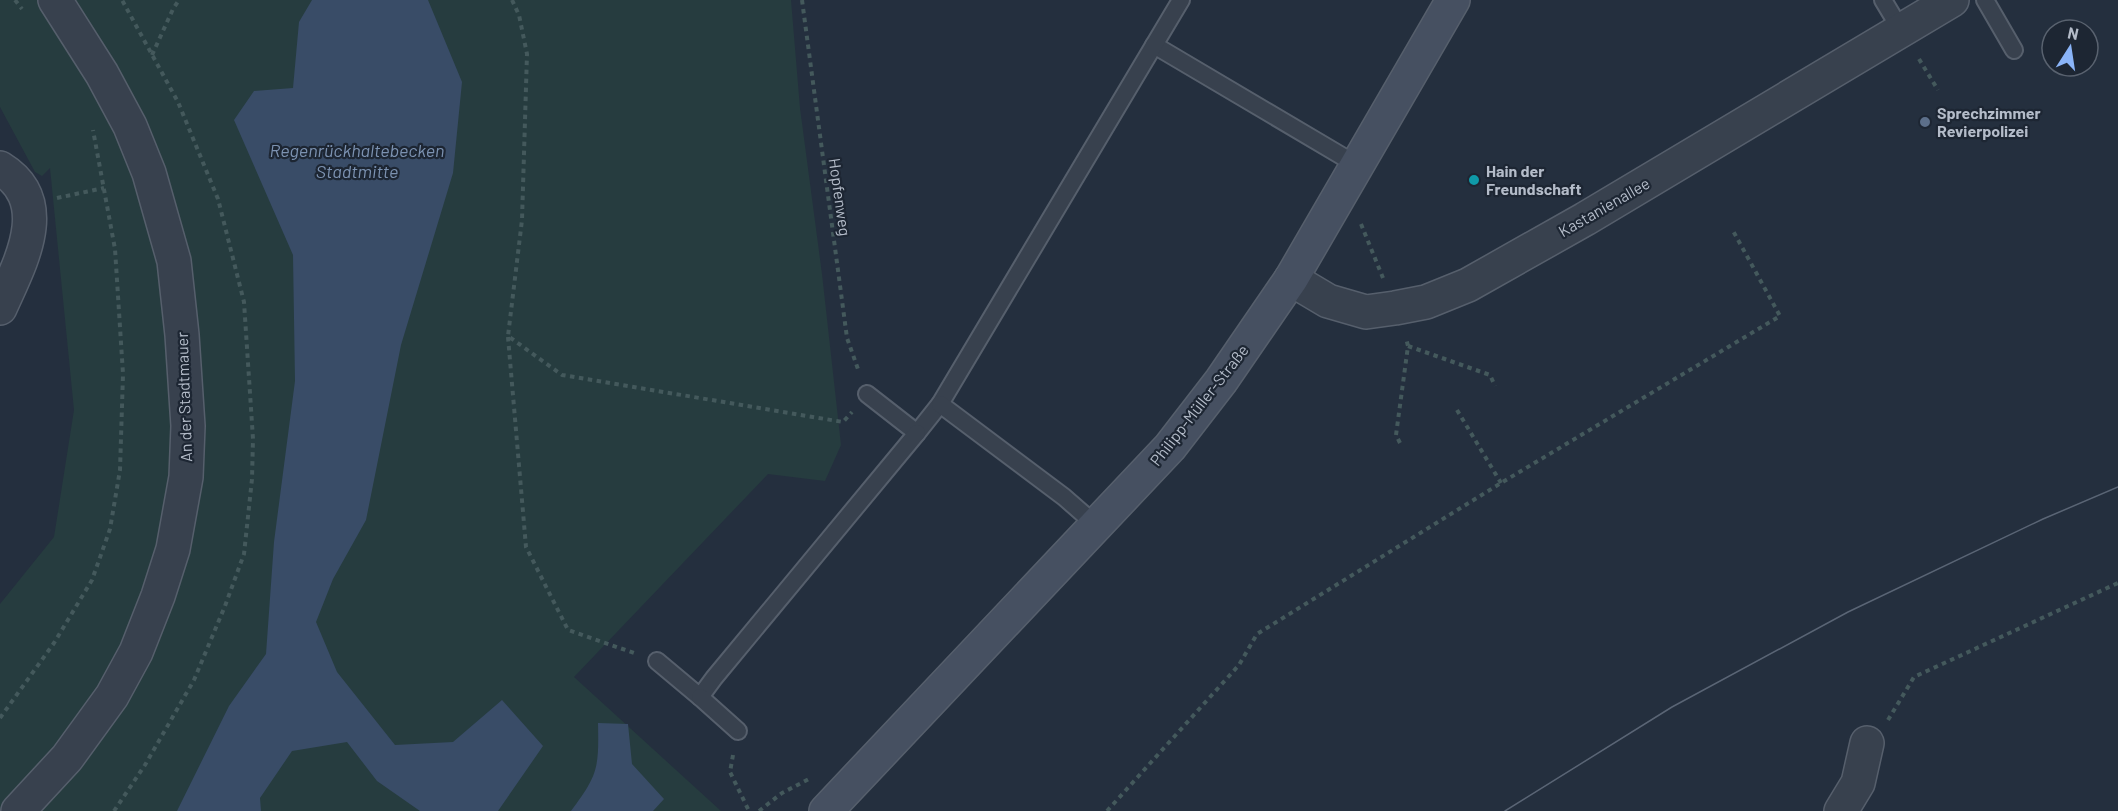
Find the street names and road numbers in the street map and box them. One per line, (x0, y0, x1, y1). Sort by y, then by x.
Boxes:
street label: Hopfenweg (826, 157, 855, 237)
street label: Kastanienallee (1555, 173, 1653, 240)
street label: An der Stadtmauer (172, 332, 195, 462)
street label: Philipp-Müller-Straße (1145, 340, 1252, 469)

